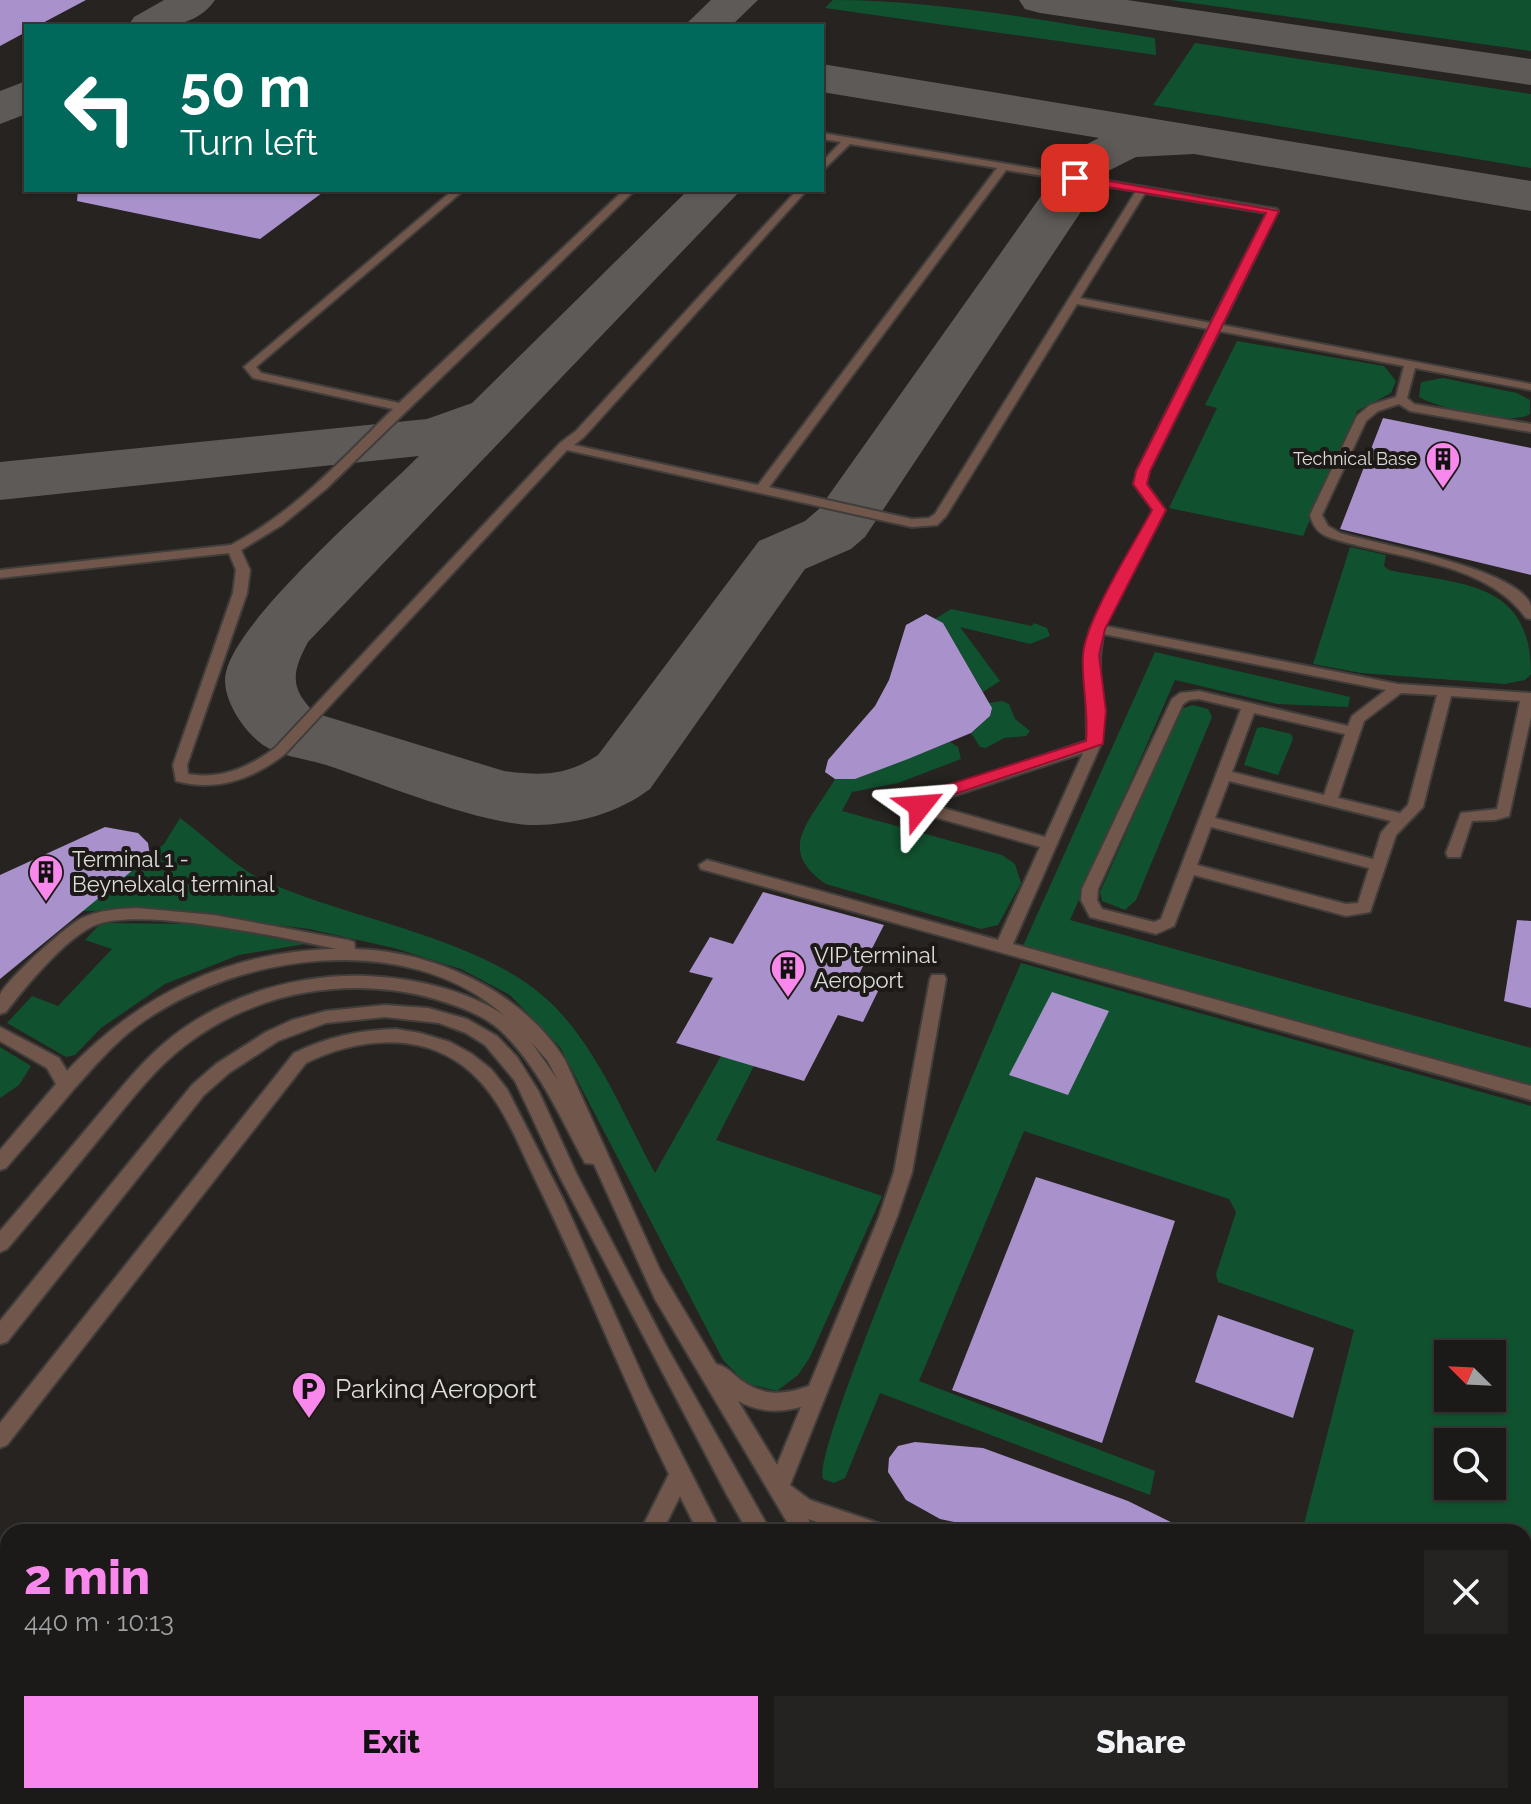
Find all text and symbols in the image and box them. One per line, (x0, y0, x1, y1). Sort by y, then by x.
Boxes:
text: 50 m (180, 54, 311, 120)
icon: left (48, 56, 152, 160)
text: Turn left (180, 121, 318, 163)
pin (1041, 144, 1109, 212)
icon: arrive (1053, 156, 1097, 200)
building icon: Technical Base (1424, 440, 1462, 490)
place label: Technical Base (1293, 448, 1417, 469)
position arrow (878, 764, 962, 848)
place label: Terminal 1 - Beynəlxalq terminal (72, 846, 275, 897)
building icon: Terminal 1 - Beynəlxalq terminal (27, 853, 65, 903)
place label: VIP terminal Aeroport (814, 942, 937, 993)
building icon: VIP terminal Aeroport (769, 949, 807, 999)
north arrow (1434, 1340, 1506, 1412)
map controls (1434, 1340, 1506, 1500)
parking icon: Parkinq Aeroport (290, 1370, 328, 1420)
place label: Parkinq Aeroport (335, 1374, 537, 1404)
button: search (1434, 1428, 1506, 1500)
text: 2 min (24, 1549, 150, 1605)
button: close (1424, 1550, 1508, 1634)
text: 440 m · 10:13 (24, 1607, 174, 1637)
button: Exit (24, 1696, 758, 1788)
button: Share (774, 1696, 1508, 1788)

